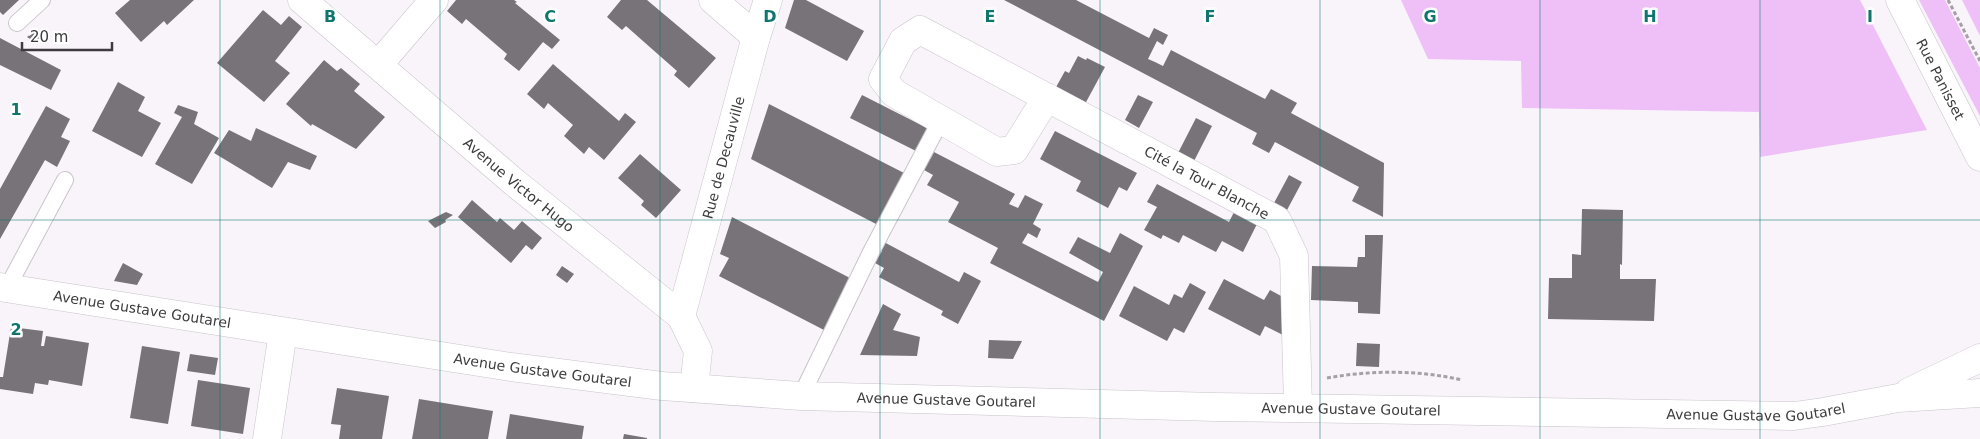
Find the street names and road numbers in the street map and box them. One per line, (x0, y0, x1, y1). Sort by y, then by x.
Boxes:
street label: Rue Panisset (1913, 36, 1968, 123)
street label: Rue de Decauville (699, 95, 748, 221)
street label: Avenue Victor Hugo (460, 135, 577, 235)
street label: Cité la Tour Blanche (1141, 143, 1272, 222)
street label: Avenue Gustave Goutarel (52, 287, 232, 331)
street label: Avenue Gustave Goutarel (453, 350, 633, 390)
street label: Avenue Gustave Goutarel (856, 389, 1036, 410)
street label: Avenue Gustave Goutarel (1261, 400, 1441, 418)
street label: Avenue Gustave Goutarel (1666, 400, 1847, 424)

